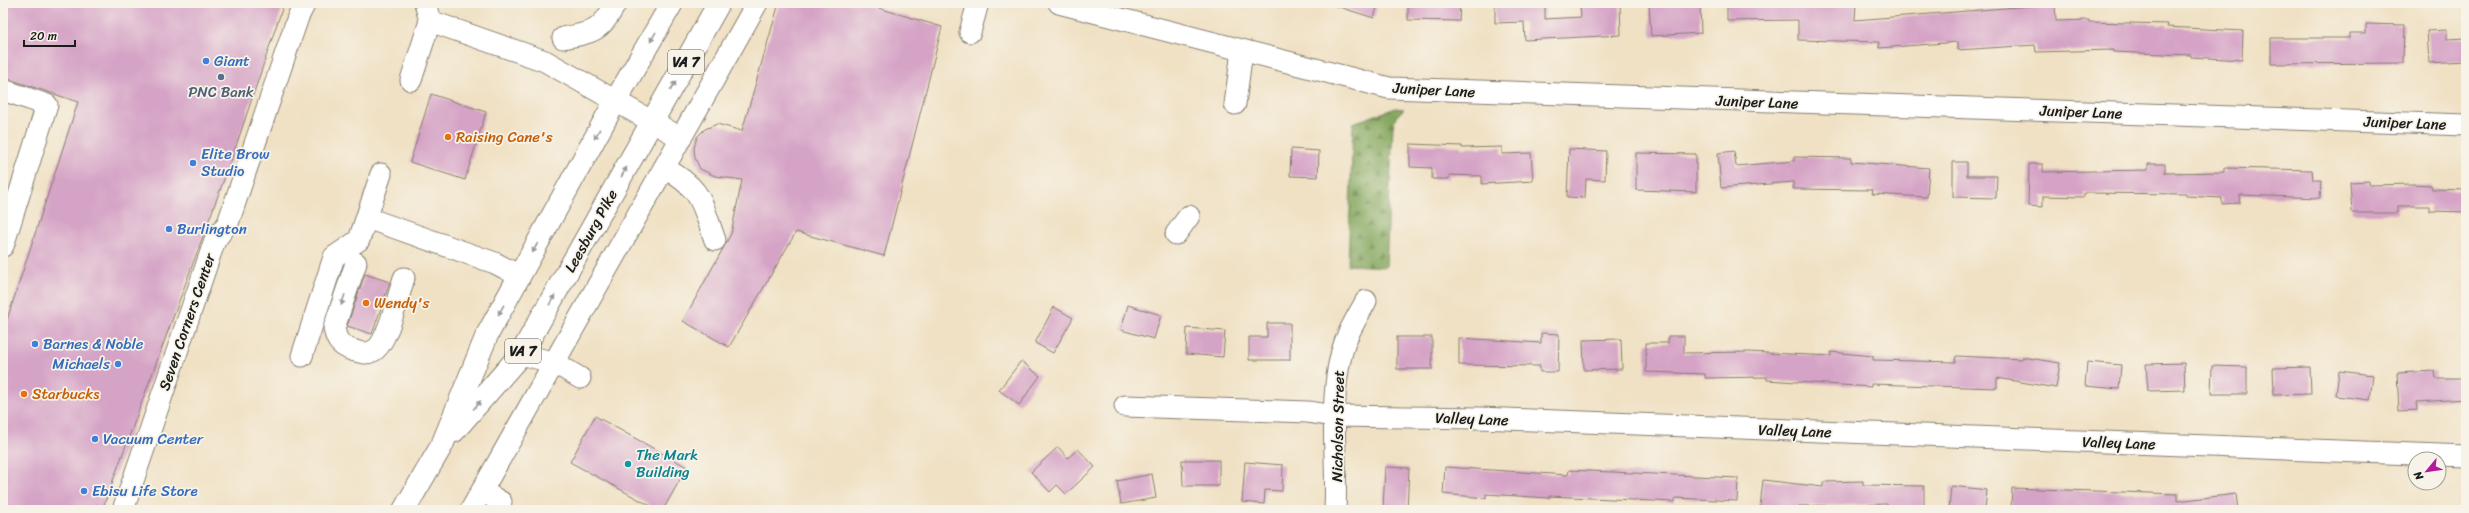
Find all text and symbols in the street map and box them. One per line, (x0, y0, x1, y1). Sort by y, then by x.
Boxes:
scale bar (24, 22, 75, 48)
text: 20 m (30, 25, 57, 47)
one-way arrow (649, 31, 656, 43)
place label: Giant (214, 48, 250, 74)
road number: VA 7 (668, 50, 704, 74)
marker: Giant (201, 56, 211, 66)
marker: PNC Bank (216, 72, 226, 82)
street label: Juniper Lane (1391, 75, 1476, 105)
place label: PNC Bank (188, 79, 254, 105)
one-way arrow (669, 80, 676, 92)
street label: Juniper Lane (1714, 88, 1799, 116)
street label: Juniper Lane (2038, 98, 2123, 126)
street label: Juniper Lane (2362, 109, 2447, 137)
place label: Raising Cane's (456, 124, 553, 150)
one-way arrow (594, 128, 601, 140)
marker: Raising Cane's (443, 132, 453, 142)
place label: Elite Brow Studio (201, 141, 270, 184)
marker: Elite Brow Studio (188, 158, 198, 168)
one-way arrow (621, 166, 627, 178)
street label: Leesburg Pike (557, 184, 625, 277)
place label: Burlington (177, 216, 247, 242)
marker: Burlington (164, 224, 174, 234)
one-way arrow (531, 242, 538, 254)
street label: Seven Corners Center (151, 249, 223, 394)
place label: Wendy's (374, 290, 430, 316)
one-way arrow (340, 294, 346, 306)
one-way arrow (548, 294, 555, 306)
marker: Wendy's (361, 298, 371, 308)
one-way arrow (497, 304, 504, 316)
place label: Barnes & Noble (43, 331, 144, 357)
marker: Barnes & Noble (30, 339, 40, 349)
road number: VA 7 (505, 339, 541, 363)
place label: Michaels (52, 351, 110, 377)
marker: Michaels (113, 359, 123, 369)
street label: Nicholson Street (1324, 370, 1352, 482)
place label: Starbucks (32, 381, 100, 407)
marker: Starbucks (19, 389, 29, 399)
one-way arrow (472, 400, 481, 410)
street label: Valley Lane (1435, 405, 1509, 433)
street label: Valley Lane (1758, 417, 1832, 445)
place label: Vacuum Center (103, 426, 204, 452)
street label: Valley Lane (2082, 429, 2156, 457)
marker: Vacuum Center (90, 434, 100, 444)
place label: The Mark Building (636, 442, 698, 485)
north arrow (2407, 451, 2447, 491)
marker: The Mark Building (623, 459, 633, 469)
text: N (2408, 467, 2429, 484)
place label: Ebisu Life Store (92, 478, 198, 504)
marker: Ebisu Life Store (79, 486, 89, 496)

